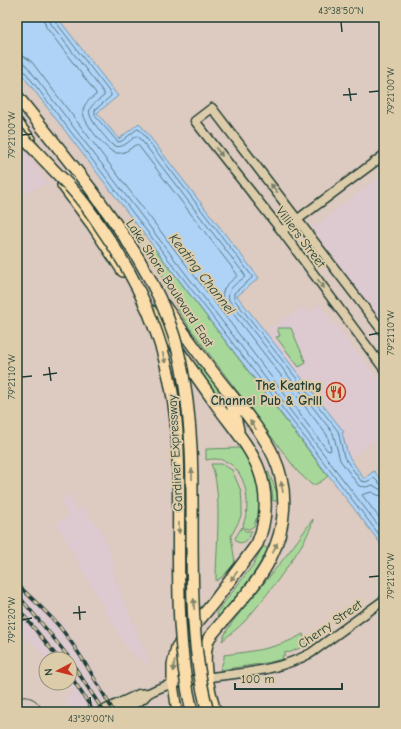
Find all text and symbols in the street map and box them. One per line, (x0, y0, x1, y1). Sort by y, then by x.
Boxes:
text: 43°38'50"N (318, 5, 364, 17)
text: 79°21'00"W (385, 67, 397, 115)
text: 79°21'00"W (6, 111, 18, 159)
one-way arrow (214, 146, 223, 157)
one-way arrow (270, 183, 278, 194)
street label: Villiers Street (273, 204, 330, 272)
street label: Lake Shore Boulevard East (123, 216, 218, 351)
water label: Keating Channel (165, 230, 240, 319)
one-way arrow (317, 278, 325, 289)
text: 79°21'10"W (385, 310, 397, 356)
one-way arrow (161, 352, 167, 364)
text: 79°21'10"W (6, 354, 18, 400)
place label: The Keating Channel Pub & Grill (211, 378, 322, 408)
restaurant icon: The Keating Channel Pub & Grill (325, 381, 347, 403)
street label: Gardiner Expressway (164, 394, 186, 512)
one-way arrow (249, 419, 257, 430)
one-way arrow (188, 468, 195, 480)
one-way arrow (279, 481, 285, 493)
one-way arrow (176, 522, 182, 535)
one-way arrow (272, 543, 278, 554)
text: 79°21'20"W (385, 552, 397, 599)
one-way arrow (229, 570, 238, 581)
text: 79°21'20"W (6, 596, 18, 643)
street label: Cherry Street (295, 596, 366, 652)
one-way arrow (191, 597, 197, 610)
north arrow (38, 651, 78, 691)
one-way arrow (171, 660, 177, 672)
scale bar (235, 665, 342, 691)
text: N (42, 668, 55, 677)
text: 100 m (241, 672, 274, 686)
text: 43°39'00"N (68, 713, 114, 725)

